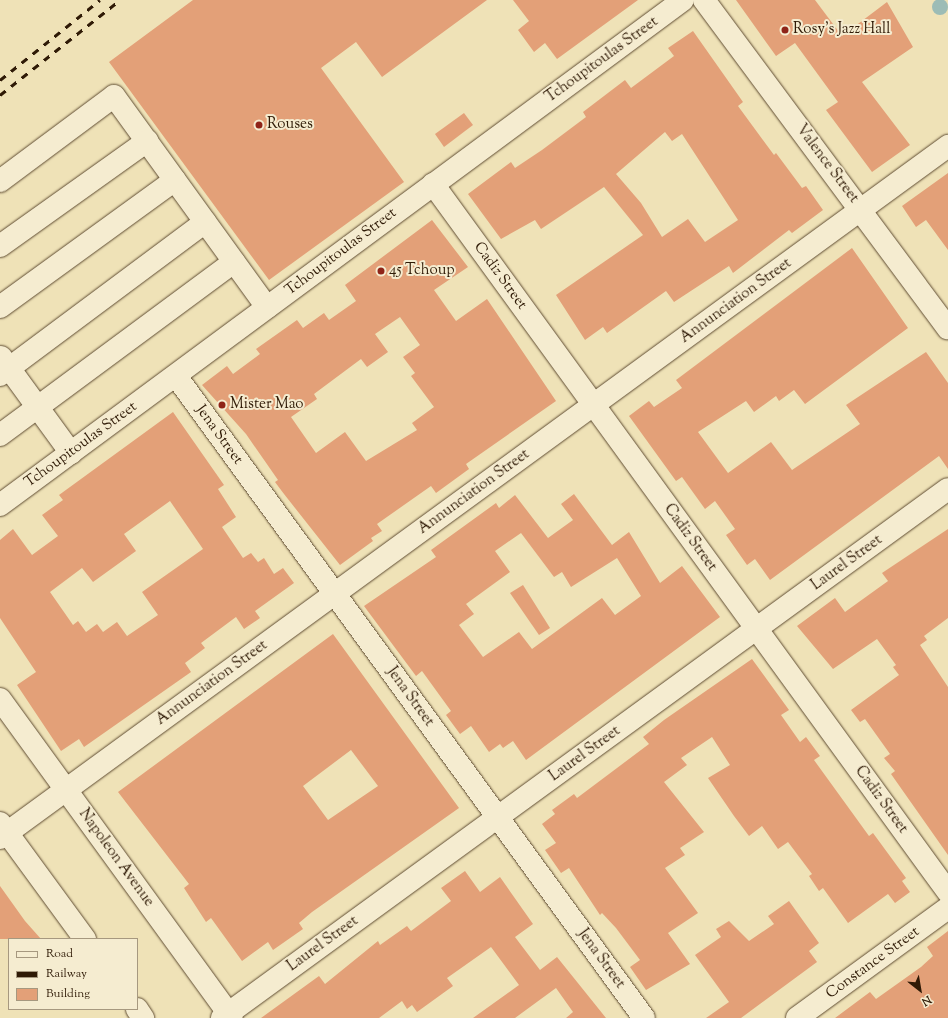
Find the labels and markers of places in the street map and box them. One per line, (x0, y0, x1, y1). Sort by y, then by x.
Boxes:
place label: Rosy's Jazz Hall (793, 21, 890, 39)
marker: Rosy's Jazz Hall (780, 25, 790, 35)
place label: Rouses (267, 116, 313, 134)
marker: Rouses (254, 120, 264, 130)
place label: 45 Tchoup (389, 262, 455, 280)
marker: 45 Tchoup (376, 266, 386, 276)
place label: Mister Mao (230, 396, 304, 414)
marker: Mister Mao (217, 400, 227, 410)

